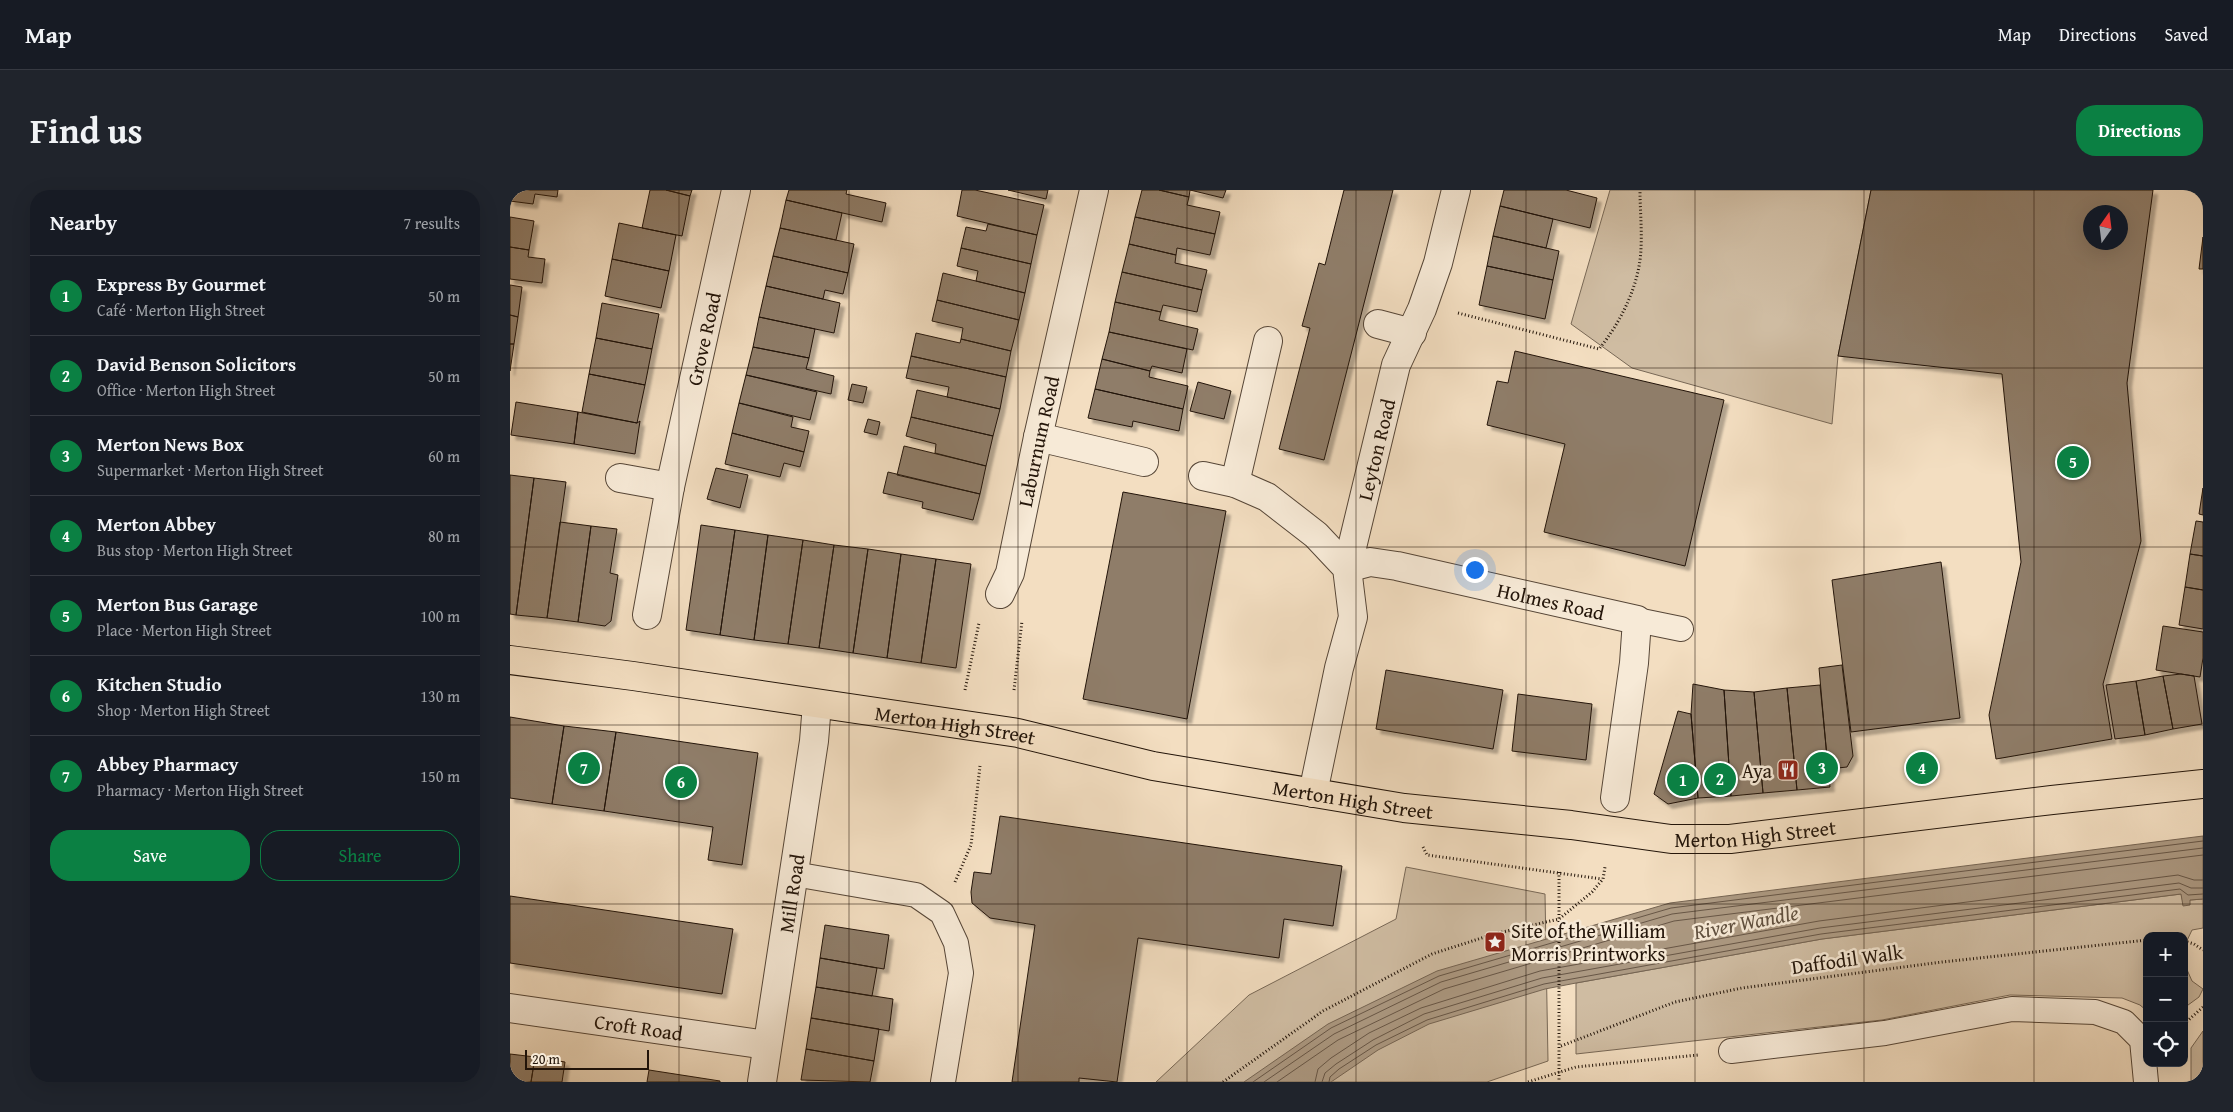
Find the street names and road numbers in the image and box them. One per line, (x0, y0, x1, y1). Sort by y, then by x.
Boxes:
street label: Grove Road (679, 289, 727, 388)
street label: Laburnum Road (1010, 372, 1066, 509)
street label: Leyton Road (1349, 395, 1402, 503)
street label: Holmes Road (1495, 575, 1608, 627)
street label: Merton High Street (873, 698, 1039, 751)
street label: Merton High Street (1271, 772, 1435, 825)
street label: Merton High Street (1674, 812, 1837, 854)
street label: Mill Road (770, 851, 811, 935)
street label: Daffodil Walk (1789, 937, 1905, 981)
street label: Croft Road (593, 1006, 685, 1047)

